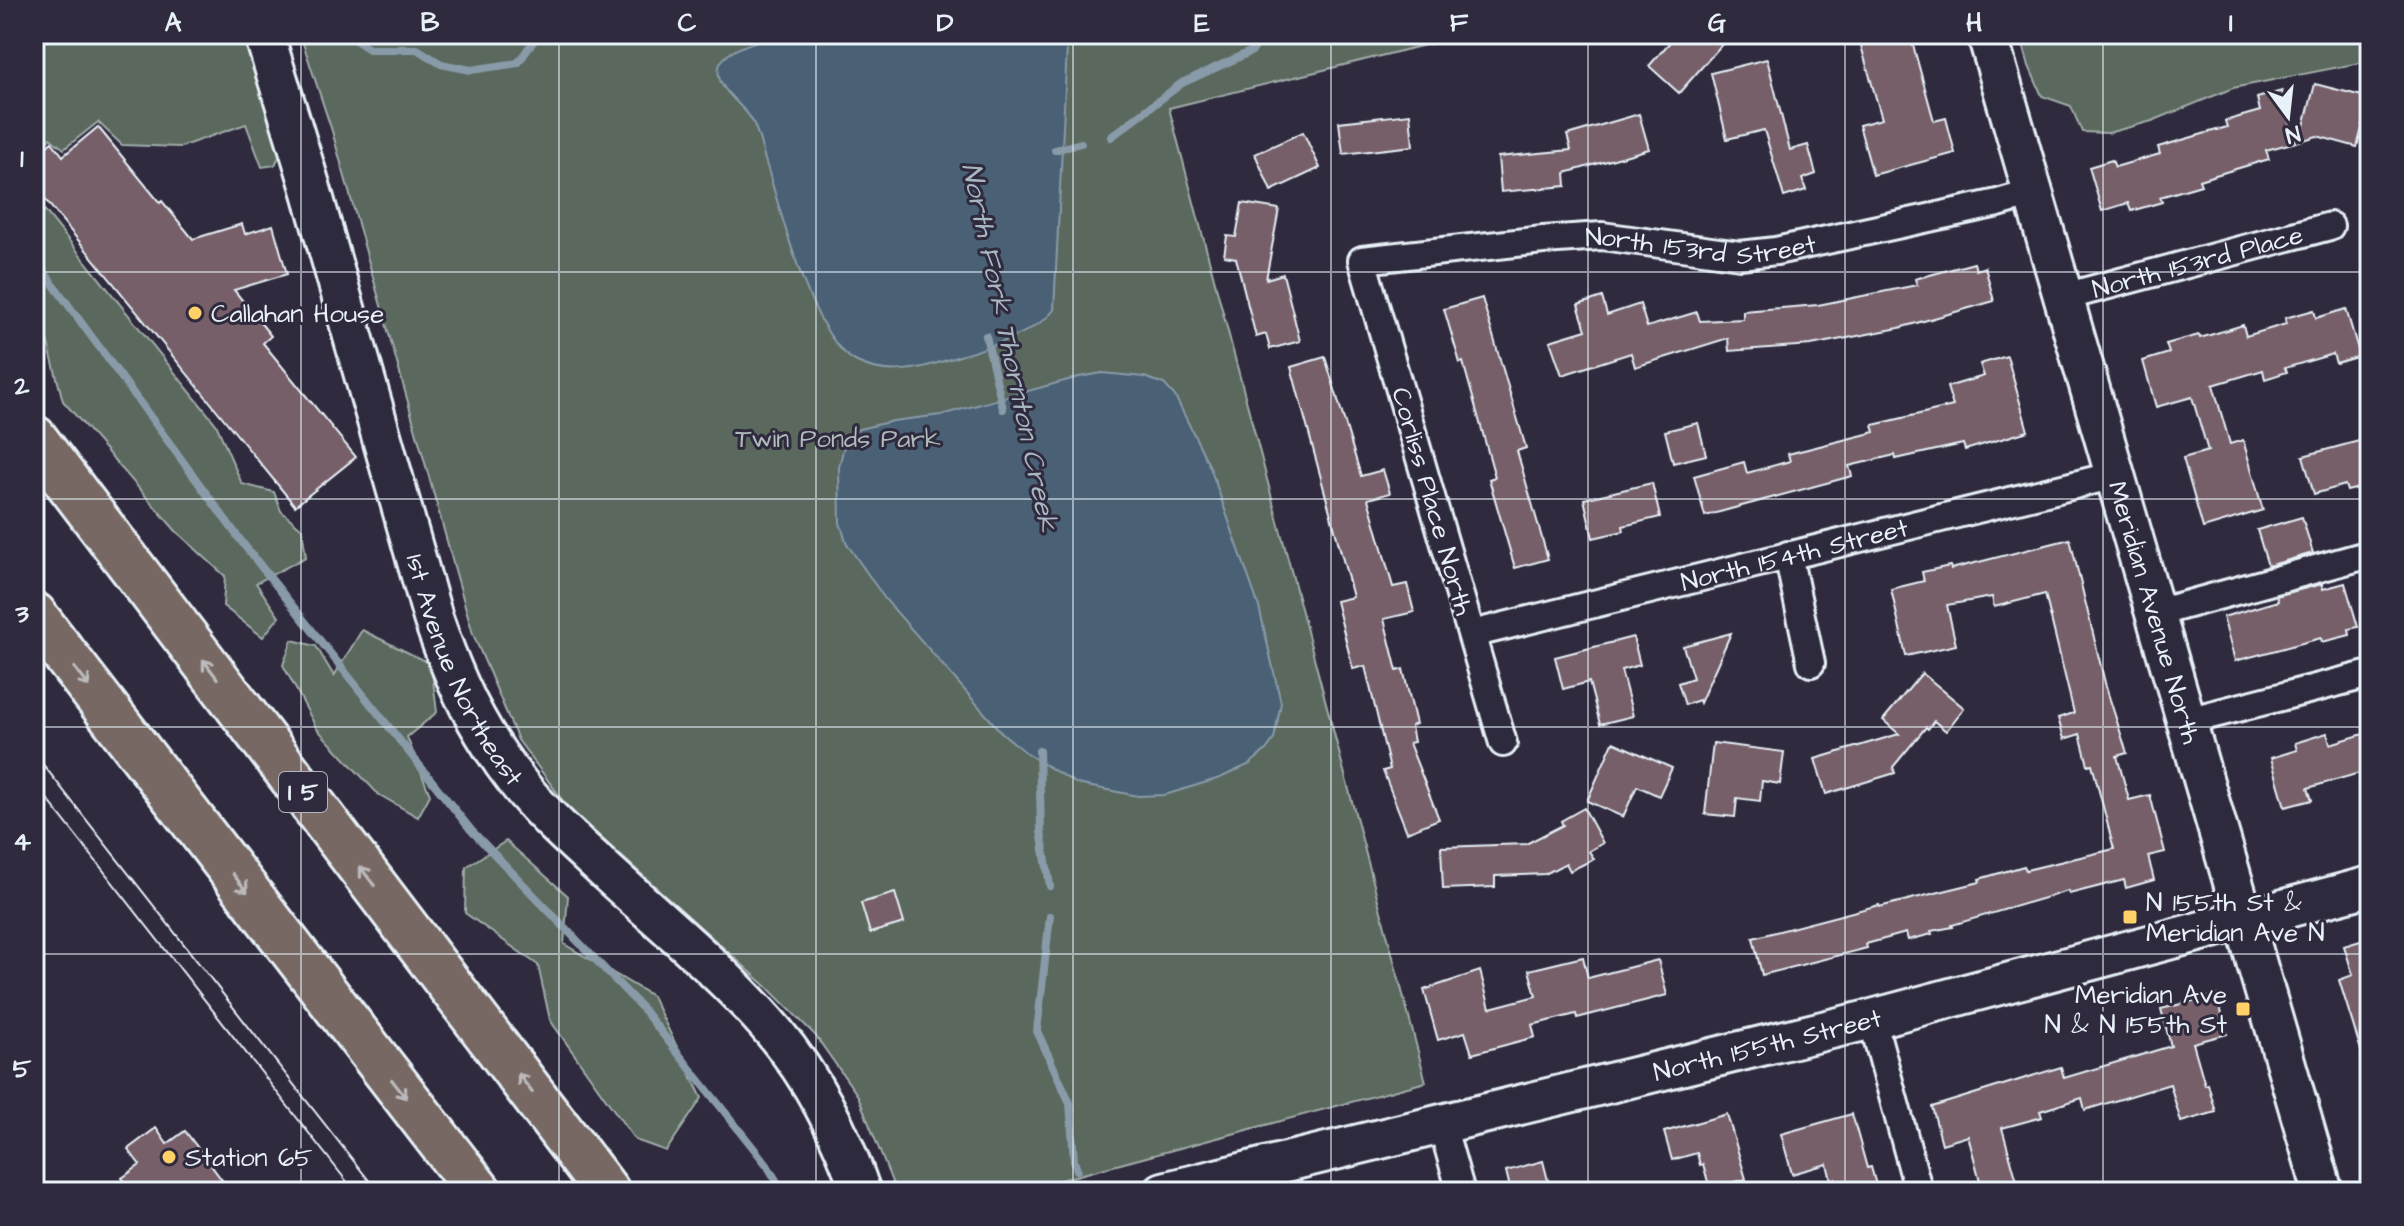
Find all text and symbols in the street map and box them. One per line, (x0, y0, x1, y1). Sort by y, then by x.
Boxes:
text: A (165, 5, 182, 41)
text: B (421, 5, 440, 41)
text: C (678, 5, 697, 41)
text: D (937, 5, 954, 41)
text: E (1194, 5, 1210, 41)
text: F (1450, 5, 1469, 41)
text: G (1708, 5, 1726, 41)
text: H (1966, 5, 1982, 41)
text: I (2229, 5, 2233, 41)
north arrow (2248, 76, 2328, 156)
text: N (2282, 117, 2303, 151)
text: 1 (20, 141, 24, 177)
water label: North Fork Thornton Creek (951, 160, 1068, 536)
street label: North 153rd Place (2088, 217, 2307, 308)
street label: North 153rd Street (1584, 219, 1820, 274)
place label: Callahan House (211, 296, 384, 332)
marker: Callahan House (186, 304, 204, 322)
text: 2 (14, 368, 30, 404)
street label: Corliss Place North (1382, 383, 1482, 619)
park label: Twin Ponds Park (735, 421, 941, 457)
street label: Meridian Avenue North (2099, 477, 2209, 748)
street label: North 154th Street (1677, 510, 1912, 601)
street label: 1st Avenue Northeast (397, 550, 532, 794)
text: 3 (14, 596, 29, 632)
one-way arrow (201, 659, 218, 681)
one-way arrow (73, 666, 90, 687)
road number: I 5 (279, 772, 327, 812)
text: 4 (13, 824, 31, 860)
one-way arrow (359, 866, 376, 888)
one-way arrow (232, 872, 249, 893)
place label: N 155th St & Meridian Ave N (2146, 885, 2325, 951)
marker: N 155th St & Meridian Ave N (2121, 908, 2139, 926)
place label: Meridian Ave N & N 155th St (2045, 977, 2227, 1043)
street label: North 155th Street (1650, 1000, 1886, 1091)
marker: Meridian Ave N & N 155th St (2234, 1000, 2252, 1018)
text: 5 (13, 1051, 32, 1087)
one-way arrow (516, 1073, 533, 1095)
one-way arrow (391, 1078, 408, 1099)
place label: Station 65 (185, 1140, 313, 1176)
marker: Station 65 (160, 1148, 178, 1166)

